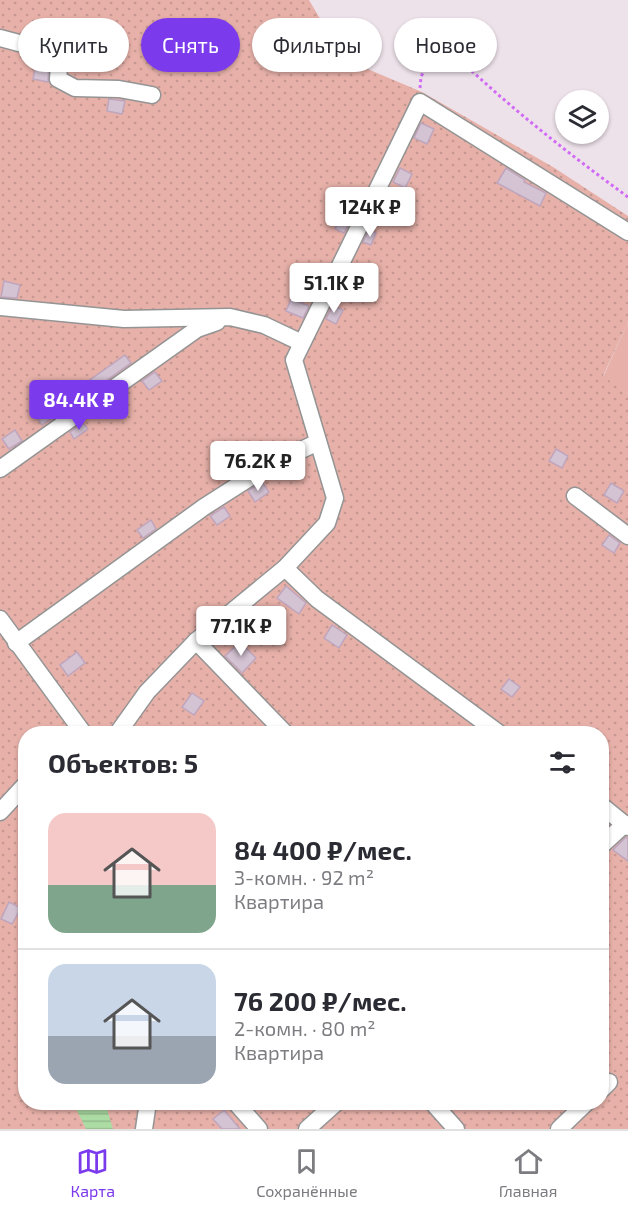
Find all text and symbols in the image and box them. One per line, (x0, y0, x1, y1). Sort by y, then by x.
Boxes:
chip: Купить (18, 18, 129, 72)
chip: Снять (141, 18, 240, 72)
chip: Фильтры (252, 18, 382, 72)
chip: Новое (394, 18, 497, 72)
map controls (555, 90, 609, 144)
button: layers (555, 90, 609, 144)
pin: 124K ₽ (321, 187, 419, 238)
text: 124K ₽ (339, 194, 401, 218)
pin: 51.1K ₽ (279, 263, 389, 314)
text: 51.1K ₽ (304, 270, 364, 294)
pin: 84.4K ₽ (24, 380, 134, 431)
text: 84.4K ₽ (43, 387, 115, 411)
pin: 76.2K ₽ (203, 441, 313, 492)
text: 76.2K ₽ (224, 448, 292, 472)
pin: 77.1K ₽ (186, 606, 296, 657)
text: 77.1K ₽ (210, 613, 272, 637)
icon: filters (546, 746, 579, 779)
text: Объектов: 5 (48, 747, 198, 778)
text: 84 400 ₽/мес. (234, 834, 412, 865)
icon: home (96, 837, 168, 909)
text: 3-комн. · 92 m² (234, 865, 374, 889)
text: Квартира (234, 889, 324, 913)
text: 76 200 ₽/мес. (234, 985, 407, 1016)
icon: home (96, 988, 168, 1060)
text: 2-комн. · 80 m² (234, 1016, 376, 1040)
text: Квартира (234, 1040, 324, 1064)
tab: Карта (71, 1145, 115, 1200)
tab: Сохранённые (256, 1145, 358, 1200)
tab: Главная (499, 1145, 557, 1200)

